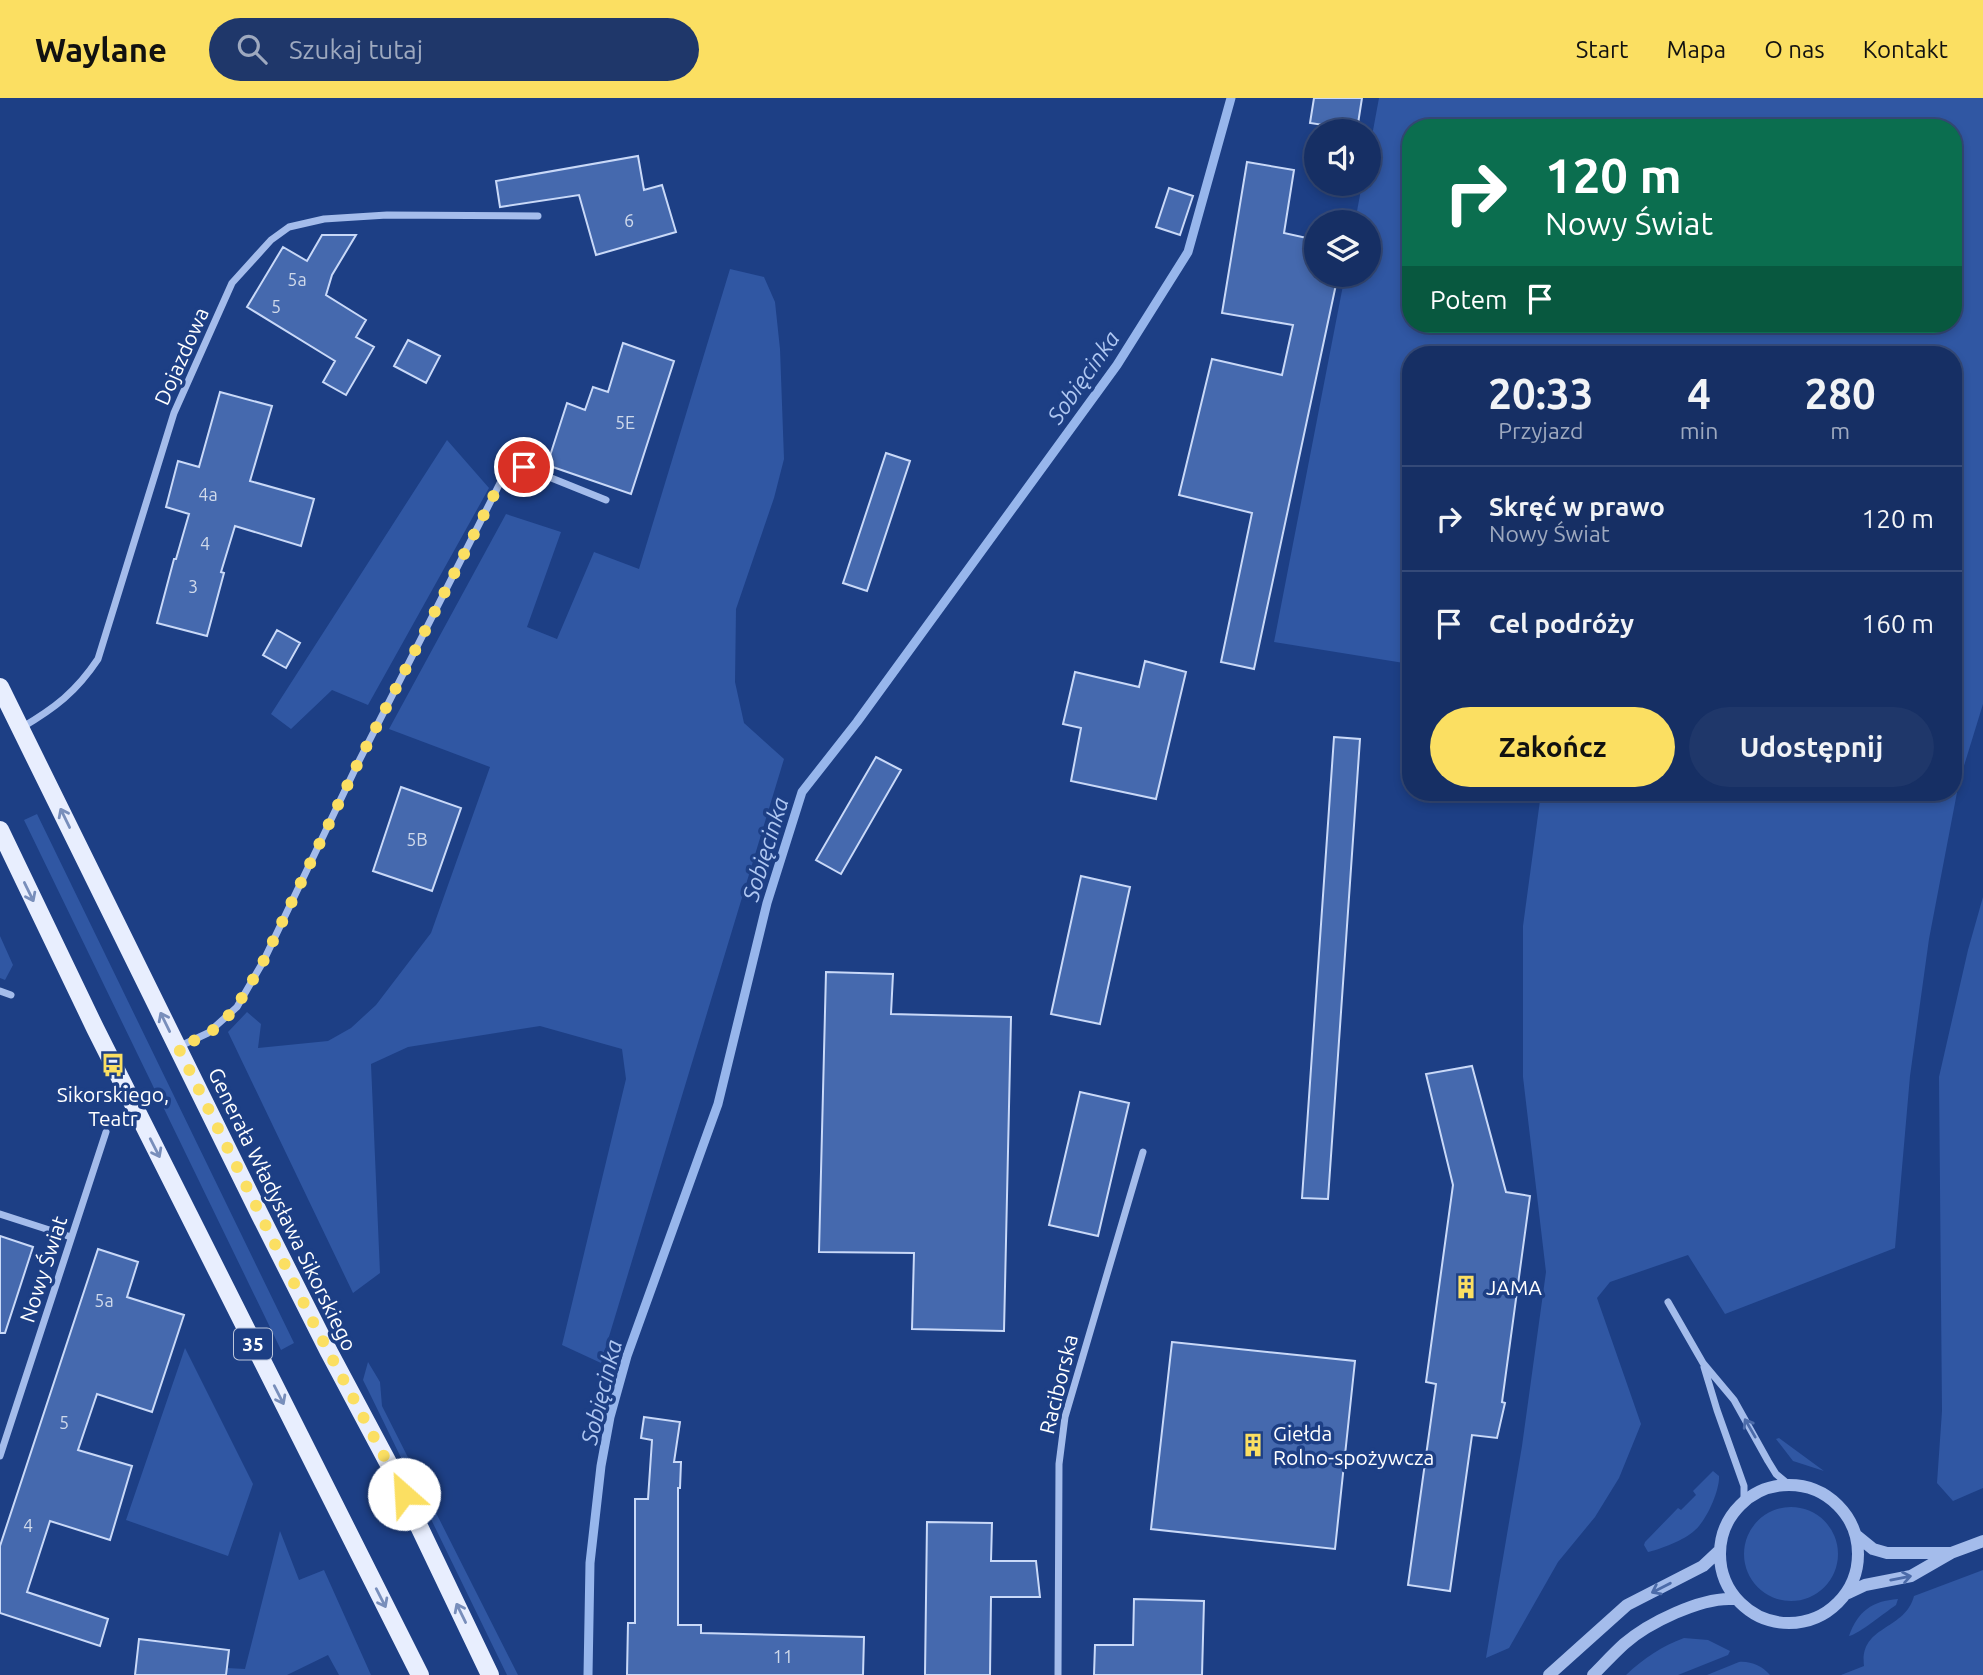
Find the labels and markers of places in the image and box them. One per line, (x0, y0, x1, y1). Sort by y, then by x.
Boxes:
pin (494, 437, 554, 497)
bus stop icon: Sikorskiego, Teatr (99, 1051, 127, 1079)
place label: Sikorskiego, Teatr (57, 1082, 169, 1130)
building icon: JAMA (1452, 1273, 1480, 1301)
place label: JAMA (1486, 1275, 1542, 1299)
place label: Giełda Rolno-spożywcza (1273, 1421, 1434, 1469)
building icon: Giełda Rolno-spożywcza (1239, 1431, 1267, 1459)

